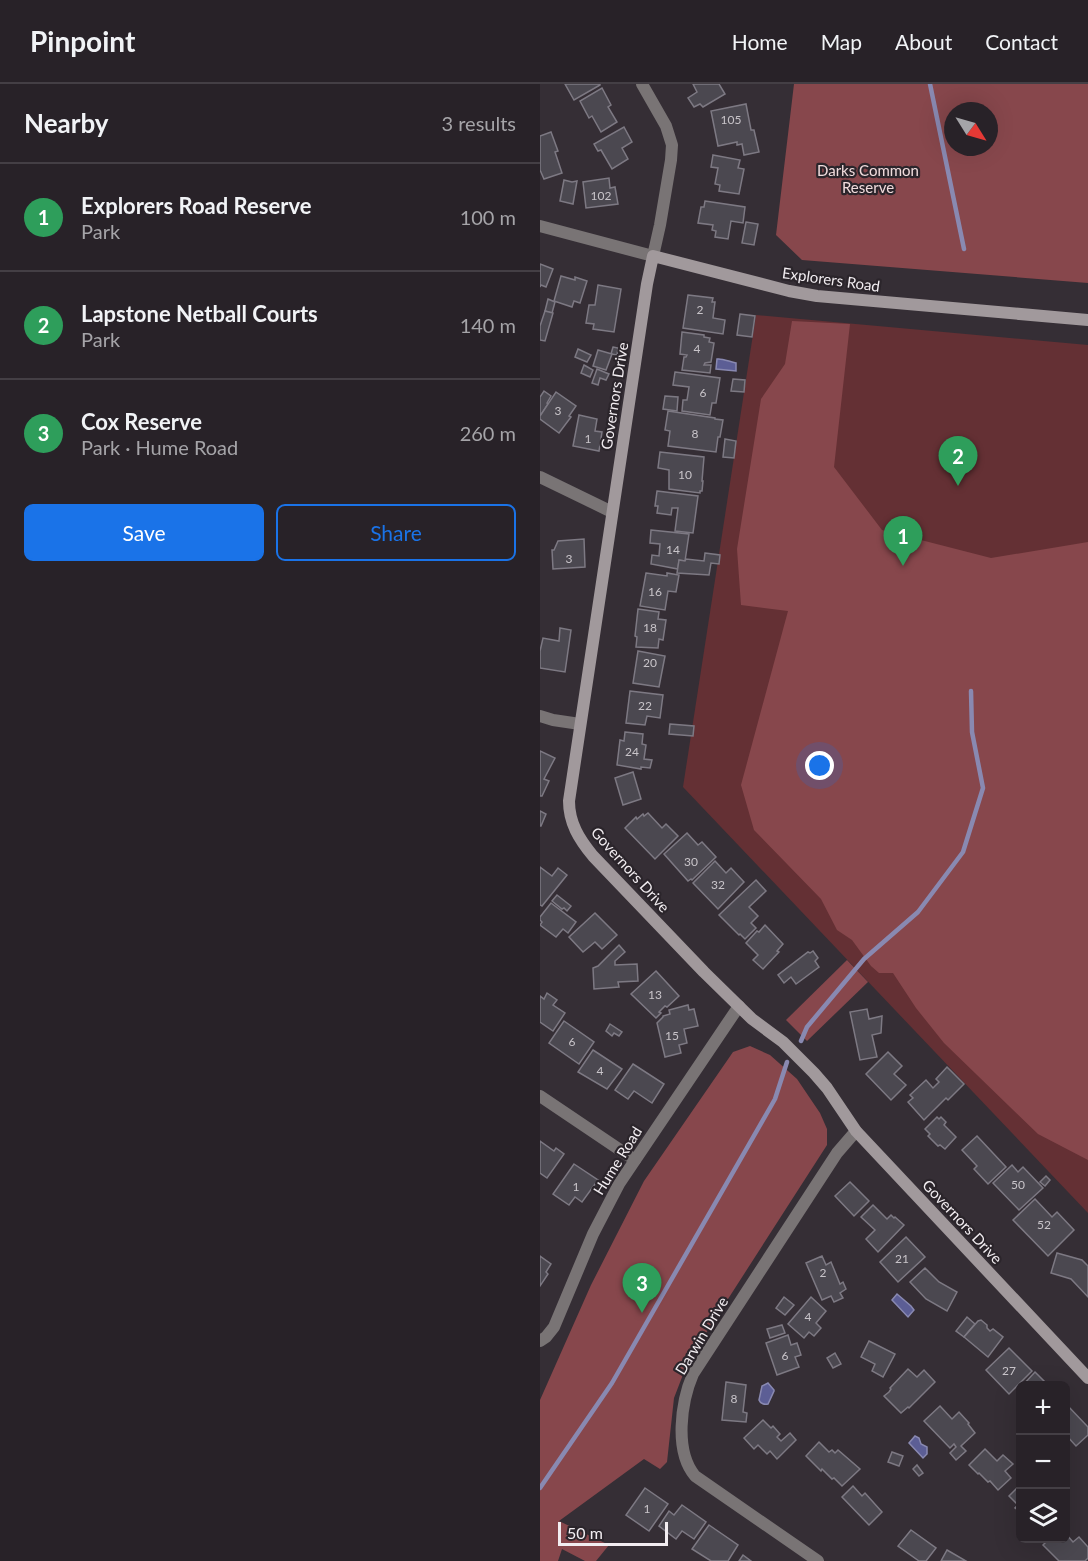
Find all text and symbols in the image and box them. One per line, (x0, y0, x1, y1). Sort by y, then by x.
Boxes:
text: Pinpoint (30, 24, 135, 58)
text: Home (732, 29, 788, 54)
text: Map (821, 29, 862, 54)
text: About (895, 29, 952, 54)
text: Contact (985, 29, 1058, 54)
north arrow (944, 102, 998, 156)
text: Nearby (24, 107, 109, 139)
text: 3 results (441, 111, 516, 135)
house number: 105 (721, 112, 741, 127)
park label: Darks Common Reserve (817, 161, 919, 196)
house number: 102 (591, 188, 611, 203)
text: Explorers Road Reserve (81, 192, 311, 219)
text: 1 (38, 205, 49, 229)
text: 100 m (460, 205, 516, 229)
text: Park (81, 219, 120, 243)
street label: Explorers Road (781, 263, 881, 295)
text: Lapstone Netball Courts (81, 300, 318, 327)
house number: 2 (697, 302, 704, 317)
text: 2 (38, 313, 49, 337)
text: 140 m (460, 313, 516, 337)
text: Park (81, 327, 120, 351)
street label: Governors Drive (597, 341, 631, 451)
house number: 4 (694, 341, 701, 356)
house number: 6 (700, 385, 707, 400)
house number: 3 (555, 403, 562, 418)
text: Cox Reserve (81, 408, 202, 435)
text: 3 (38, 421, 49, 445)
text: 260 m (460, 421, 516, 445)
house number: 8 (692, 426, 699, 441)
house number: 1 (585, 431, 592, 446)
text: Park · Hume Road (81, 435, 238, 459)
pin: 2 (938, 436, 978, 486)
house number: 10 (678, 467, 692, 482)
button: Save (24, 504, 264, 561)
button: Share (276, 504, 516, 561)
pin: 1 (884, 516, 922, 566)
house number: 14 (666, 542, 680, 557)
house number: 3 (566, 551, 573, 566)
house number: 16 (648, 584, 662, 599)
house number: 18 (643, 620, 657, 635)
house number: 20 (643, 655, 657, 670)
house number: 22 (638, 698, 652, 713)
house number: 24 (625, 744, 639, 759)
your location (805, 751, 834, 780)
street label: Governors Drive (588, 823, 674, 916)
house number: 30 (684, 854, 698, 869)
house number: 32 (711, 877, 725, 892)
house number: 13 (648, 987, 662, 1002)
house number: 15 (665, 1028, 679, 1043)
house number: 6 (569, 1034, 576, 1049)
house number: 4 (597, 1063, 604, 1078)
street label: Hume Road (589, 1123, 645, 1198)
street label: Governors Drive (919, 1176, 1006, 1267)
house number: 50 (1011, 1177, 1025, 1192)
house number: 1 (573, 1179, 580, 1194)
house number: 52 (1037, 1217, 1051, 1232)
house number: 21 (895, 1251, 909, 1266)
pin: 3 (622, 1264, 662, 1313)
house number: 2 (820, 1265, 827, 1280)
street label: Darwin Drive (671, 1293, 731, 1378)
house number: 4 (805, 1309, 812, 1324)
house number: 6 (782, 1348, 789, 1363)
house number: 27 (1002, 1363, 1016, 1378)
map controls (1016, 1381, 1070, 1543)
button: + (1016, 1381, 1070, 1435)
house number: 8 (731, 1391, 738, 1406)
button: − (1016, 1435, 1070, 1489)
button: layers (1016, 1489, 1070, 1543)
house number: 1 (644, 1501, 651, 1516)
scale bar (558, 1519, 668, 1546)
text: 50 m (567, 1523, 603, 1542)

